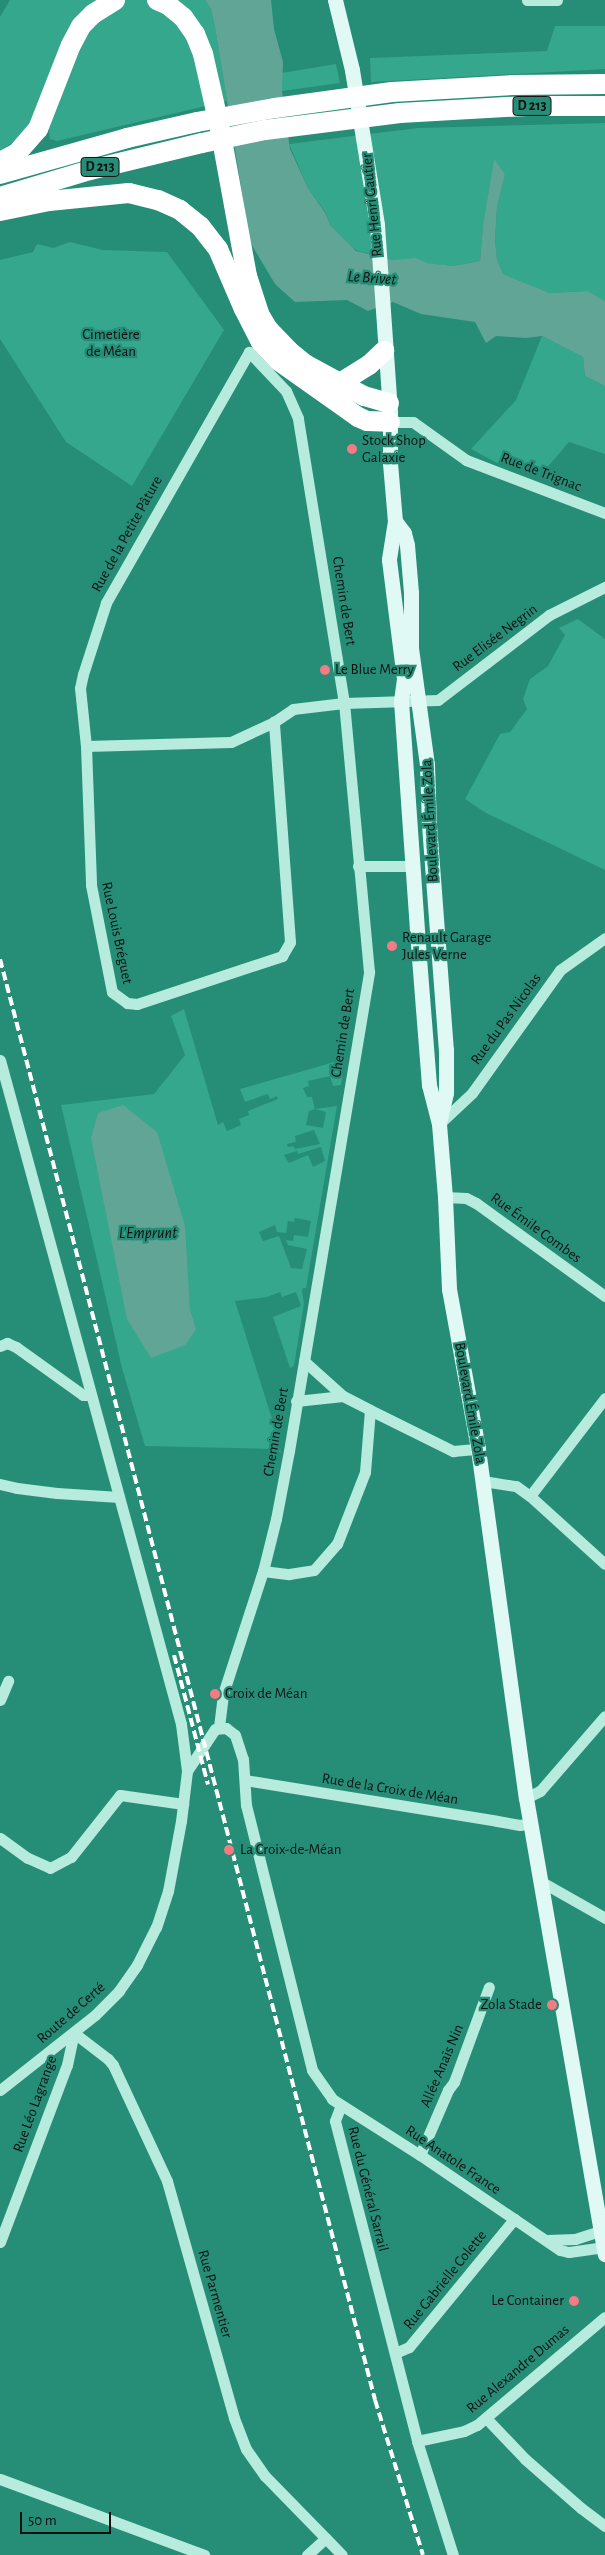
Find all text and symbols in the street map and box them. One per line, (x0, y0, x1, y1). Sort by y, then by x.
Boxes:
road number: D 213 (512, 94, 552, 118)
street label: Rue Henri Gautier (358, 152, 386, 258)
road number: D 213 (80, 156, 120, 178)
water label: Le Brivet (347, 267, 397, 289)
park label: Cimetière de Méan (82, 325, 140, 360)
place label: Stock Shop Galaxie (362, 431, 426, 466)
marker: Stock Shop Galaxie (346, 443, 358, 455)
street label: Rue de Trignac (498, 448, 584, 496)
street label: Rue de la Petite Pâture (88, 473, 166, 595)
street label: Chemin de Bert (328, 555, 360, 647)
street label: Rue Elisée Negrin (449, 600, 541, 676)
place label: Le Blue Merry (335, 661, 414, 679)
marker: Le Blue Merry (319, 664, 331, 676)
street label: Boulevard Émile Zola (418, 759, 442, 883)
street label: Rue Louis Bréguet (97, 880, 137, 986)
place label: Renault Garage Jules Verne (402, 928, 491, 963)
marker: Renault Garage Jules Verne (386, 940, 398, 952)
street label: Rue du Pas Nicolas (467, 970, 545, 1068)
street label: Chemin de Bert (327, 987, 359, 1079)
street label: Rue Émile Combes (487, 1189, 585, 1267)
water label: L'Emprunt (119, 1223, 177, 1243)
street label: Boulevard Émile Zola (450, 1341, 490, 1465)
street label: Chemin de Bert (259, 1386, 293, 1478)
place label: Croix de Méan (225, 1685, 307, 1703)
marker: Croix de Méan (209, 1688, 221, 1700)
street label: Rue de la Croix de Méan (321, 1769, 459, 1809)
place label: La Croix-de-Méan (240, 1841, 341, 1859)
marker: La Croix-de-Méan (222, 1843, 236, 1857)
street label: Route de Certé (33, 1978, 109, 2048)
place label: Zola Stade (481, 1996, 542, 2014)
marker: Zola Stade (546, 1999, 558, 2011)
street label: Allée Anaïs Nin (416, 2022, 468, 2110)
street label: Rue Léo Lagrange (9, 2053, 61, 2155)
street label: Rue Anatole France (402, 2121, 504, 2199)
street label: Rue du Général Sarrail (344, 2125, 392, 2253)
street label: Rue Gabrielle Colette (400, 2227, 490, 2333)
street label: Rue Parmentier (194, 2248, 236, 2340)
place label: Le Container (491, 2292, 564, 2310)
marker: Le Container (568, 2295, 580, 2307)
street label: Rue Alexandre Dumas (463, 2321, 573, 2417)
scale bar (22, 2502, 114, 2534)
text: 50 m (28, 2513, 57, 2528)

